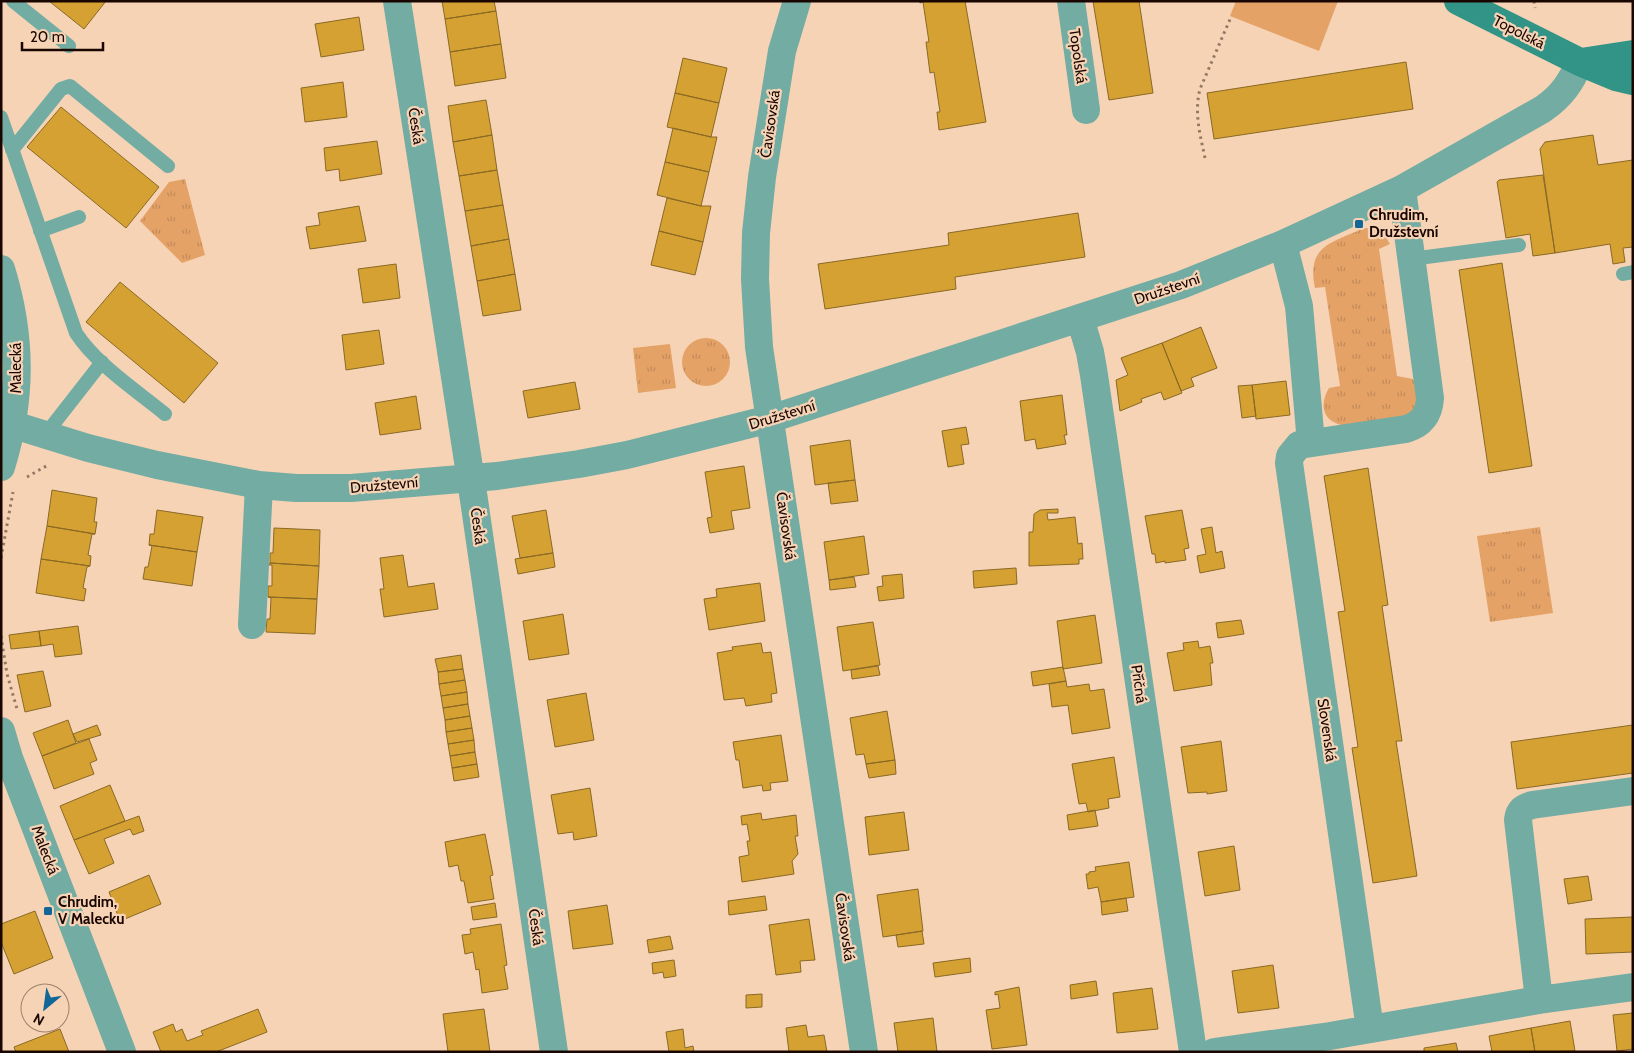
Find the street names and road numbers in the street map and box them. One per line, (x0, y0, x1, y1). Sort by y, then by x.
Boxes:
street label: Topolská (1490, 11, 1548, 53)
street label: Topolská (1065, 27, 1091, 85)
street label: Čavisovská (755, 88, 784, 159)
street label: Česká (404, 106, 429, 146)
street label: Družstevní (1132, 269, 1202, 309)
street label: Malecká (7, 342, 25, 394)
street label: Družstevní (747, 396, 817, 434)
street label: Družstevní (349, 473, 419, 497)
street label: Čavisovská (772, 491, 801, 562)
street label: Česká (467, 506, 491, 546)
street label: Příčná (1127, 663, 1151, 705)
street label: Slovenská (1314, 697, 1340, 764)
street label: Malecká (27, 823, 63, 878)
street label: Čavisovská (831, 892, 860, 963)
street label: Česká (525, 907, 549, 947)

